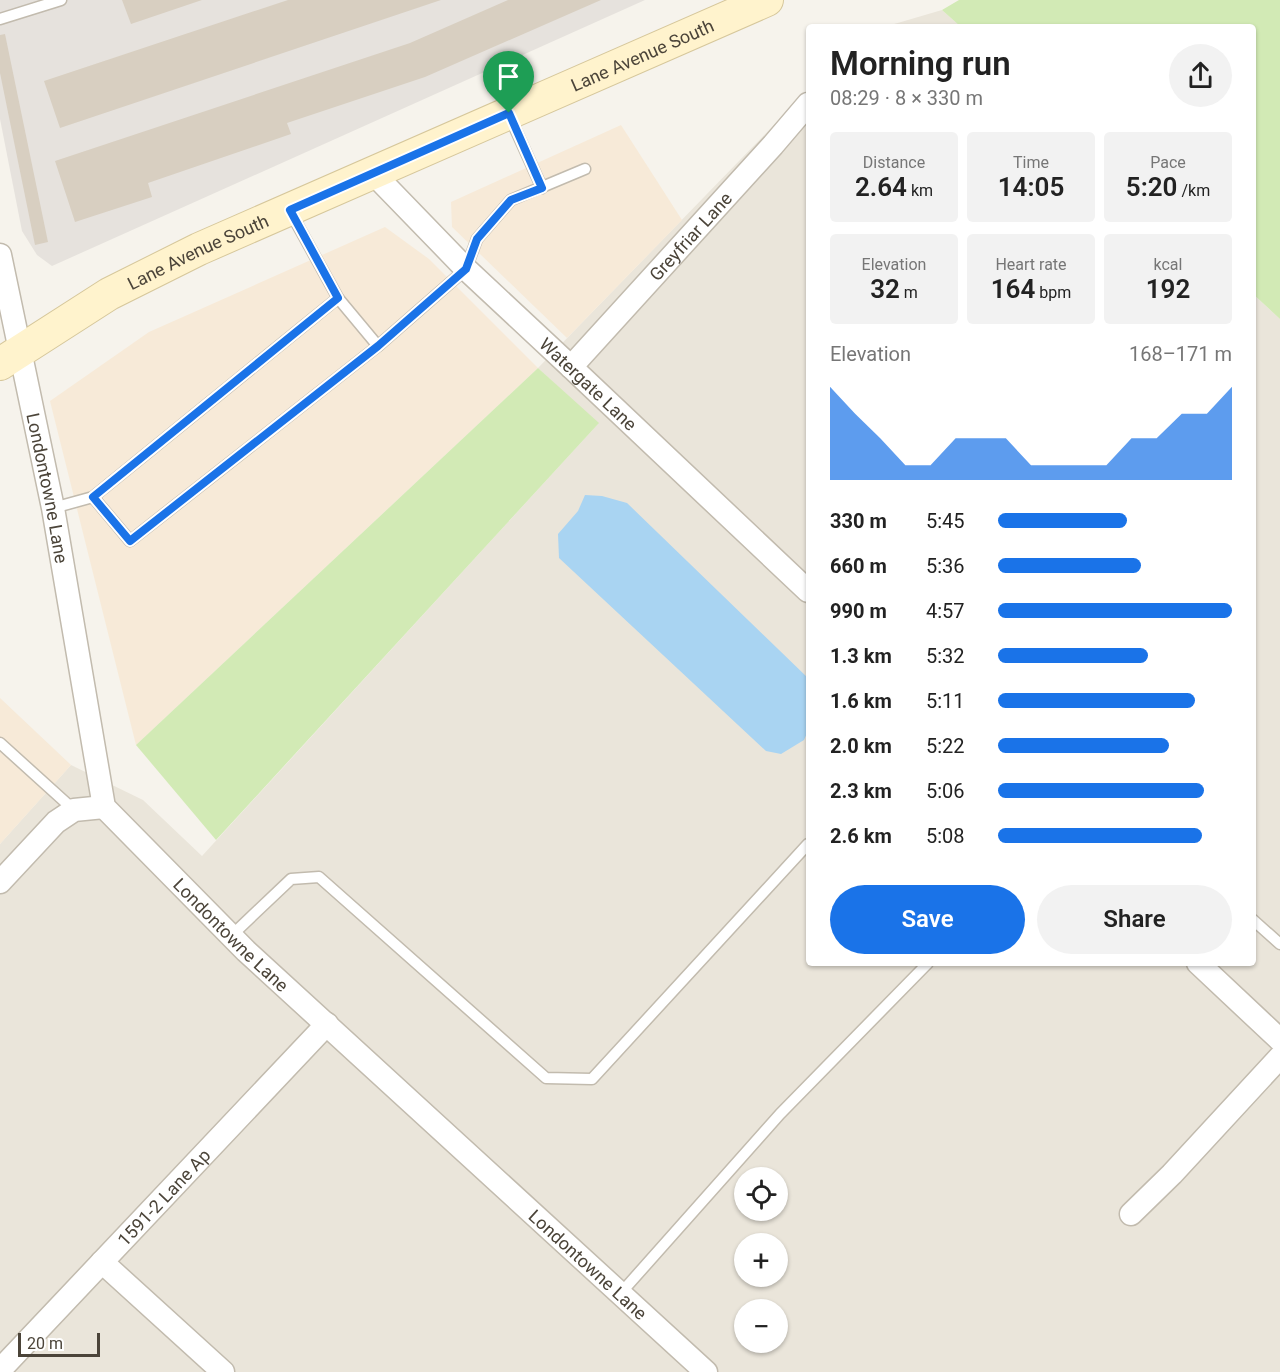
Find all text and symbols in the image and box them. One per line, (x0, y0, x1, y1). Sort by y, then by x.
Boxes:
street label: Lane Avenue South (568, 14, 717, 95)
text: Morning run (830, 44, 1011, 83)
button: share (1169, 44, 1232, 107)
pin (483, 51, 534, 113)
icon: arrive (492, 60, 525, 93)
text: 08:29 · 8 × 330 m (830, 86, 983, 110)
text: Distance (863, 153, 925, 172)
text: Time (1013, 153, 1049, 172)
text: Pace (1150, 153, 1186, 172)
text: 2.64 (855, 172, 907, 202)
text: 14:05 (998, 172, 1064, 202)
text: 5:20 (1126, 172, 1177, 202)
text: km (907, 181, 933, 200)
text: /km (1177, 181, 1210, 200)
street label: Greyfriar Lane (645, 187, 736, 285)
street label: Lane Avenue South (124, 209, 272, 294)
text: Elevation (862, 255, 926, 274)
text: Heart rate (995, 255, 1067, 274)
text: kcal (1154, 255, 1182, 274)
text: 32 (870, 274, 900, 304)
text: 164 (991, 274, 1035, 304)
text: 192 (1146, 274, 1190, 304)
text: m (900, 283, 918, 302)
text: bpm (1035, 283, 1071, 302)
street label: Watergate Lane (536, 333, 642, 434)
text: Elevation (830, 342, 911, 366)
text: 168–171 m (1129, 342, 1232, 366)
street label: Londontowne Lane (23, 411, 73, 565)
text: 330 m (830, 509, 887, 533)
text: 5:45 (926, 509, 965, 533)
text: 660 m (830, 554, 887, 578)
text: 5:36 (926, 554, 965, 578)
text: 990 m (830, 599, 887, 623)
text: 4:57 (926, 599, 965, 623)
text: 1.3 km (830, 644, 892, 668)
text: 5:32 (926, 644, 965, 668)
text: 1.6 km (830, 689, 892, 713)
text: 5:11 (926, 689, 965, 713)
text: 2.0 km (830, 734, 892, 758)
text: 5:22 (926, 734, 965, 758)
text: 2.3 km (830, 779, 892, 803)
text: 5:06 (926, 779, 965, 803)
text: 2.6 km (830, 824, 892, 848)
text: 5:08 (926, 824, 965, 848)
street label: Londontowne Lane (169, 874, 293, 995)
button: Save (830, 885, 1025, 954)
button: Share (1037, 885, 1232, 954)
street label: 1591-2 Lane Ap (113, 1144, 214, 1250)
map controls (734, 1167, 788, 1353)
button: locate (734, 1167, 788, 1221)
street label: Londontowne Lane (525, 1205, 652, 1324)
button: + (734, 1233, 788, 1287)
button: − (734, 1299, 788, 1353)
scale bar (18, 1330, 100, 1358)
text: 20 m (27, 1334, 63, 1353)

